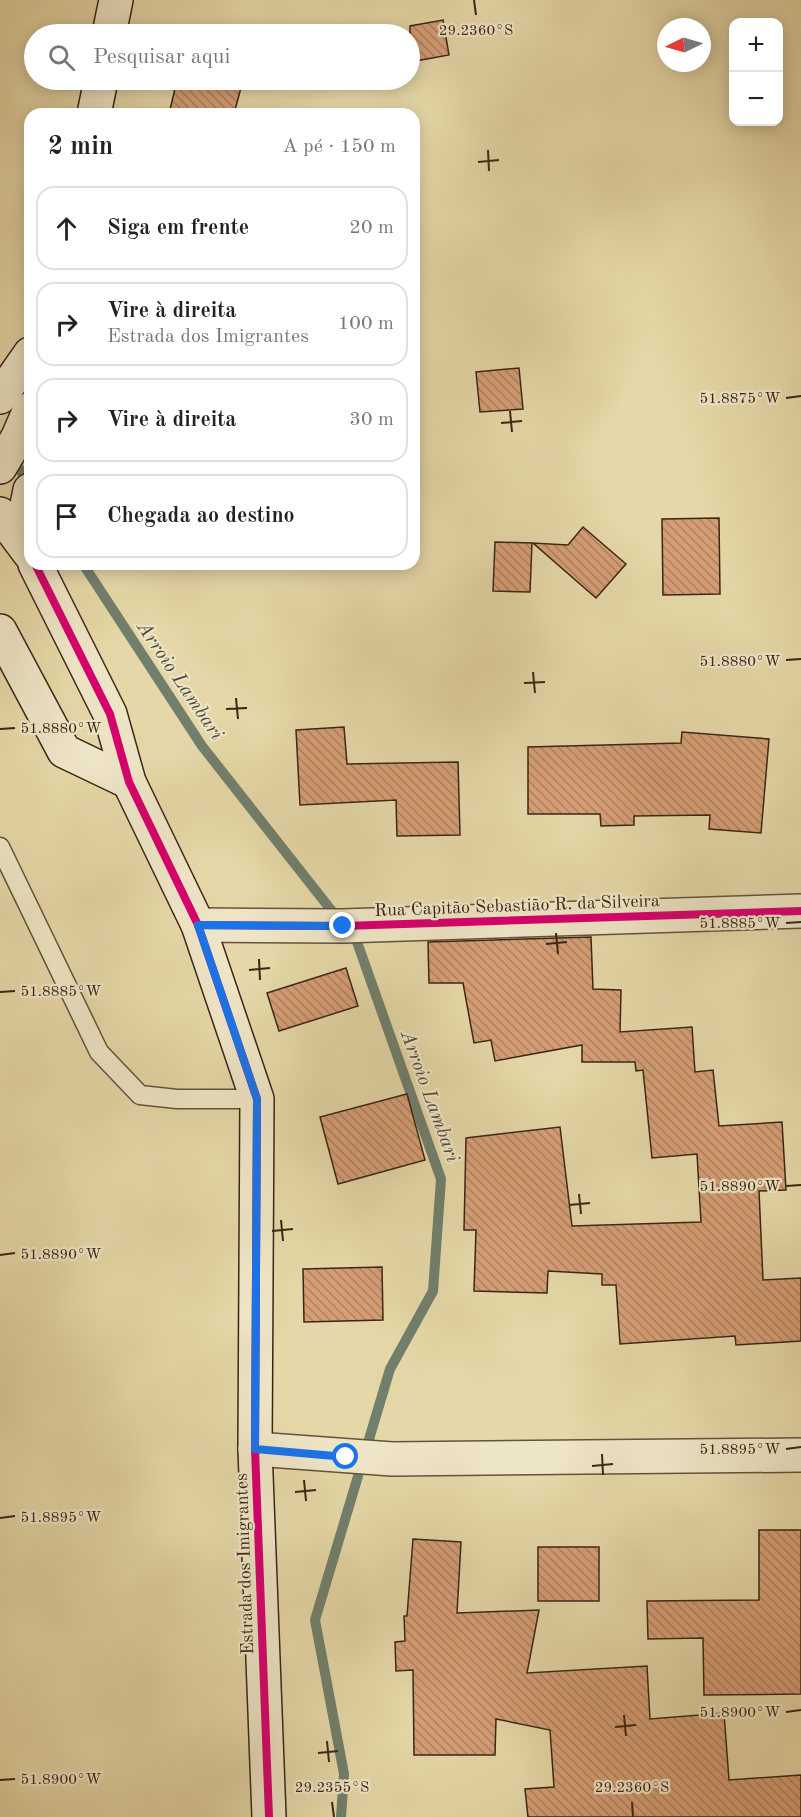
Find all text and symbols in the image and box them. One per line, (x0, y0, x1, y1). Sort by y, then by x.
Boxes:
north arrow (657, 18, 711, 72)
map controls (729, 18, 783, 126)
button: + (729, 18, 783, 72)
search box (24, 24, 420, 90)
text: 29.2360°S (439, 24, 513, 39)
icon: search (45, 41, 78, 74)
text: Pesquisar aqui (93, 46, 230, 68)
button: − (729, 72, 783, 126)
text: 2 min (48, 134, 113, 160)
text: A pé · 150 m (282, 137, 396, 157)
icon: ahead (50, 212, 83, 245)
text: Siga em frente (107, 217, 249, 239)
text: 20 m (349, 218, 394, 238)
text: Vire à direita (107, 300, 237, 322)
icon: right (50, 308, 83, 341)
text: 100 m (338, 314, 394, 334)
text: Estrada dos Imigrantes (107, 327, 309, 347)
text: 51.8875°W (699, 392, 781, 407)
icon: right (50, 404, 83, 437)
text: Vire à direita (107, 409, 237, 431)
text: 30 m (349, 410, 394, 430)
icon: arrive (50, 500, 83, 533)
text: Chegada ao destino (107, 505, 295, 527)
water label: Arroio Lambari (132, 617, 227, 744)
text: 51.8880°W (699, 655, 781, 670)
text: 51.8880°W (20, 722, 102, 737)
street label: Rua Capitão Sebastião R. da Silveira (374, 892, 660, 920)
route end (329, 912, 355, 938)
text: 51.8885°W (699, 917, 781, 932)
text: 51.8885°W (20, 985, 102, 1000)
water label: Arroio Lambari (396, 1027, 462, 1166)
text: 51.8890°W (699, 1180, 781, 1195)
text: 51.8890°W (20, 1248, 102, 1263)
route start (332, 1443, 358, 1469)
text: 51.8895°W (699, 1443, 781, 1458)
street label: Estrada dos Imigrantes (233, 1473, 257, 1655)
text: 51.8895°W (20, 1511, 102, 1526)
text: 51.8900°W (699, 1706, 781, 1721)
text: 51.8900°W (20, 1773, 102, 1788)
text: 29.2355°S (295, 1781, 369, 1796)
text: 29.2360°S (595, 1781, 669, 1796)

